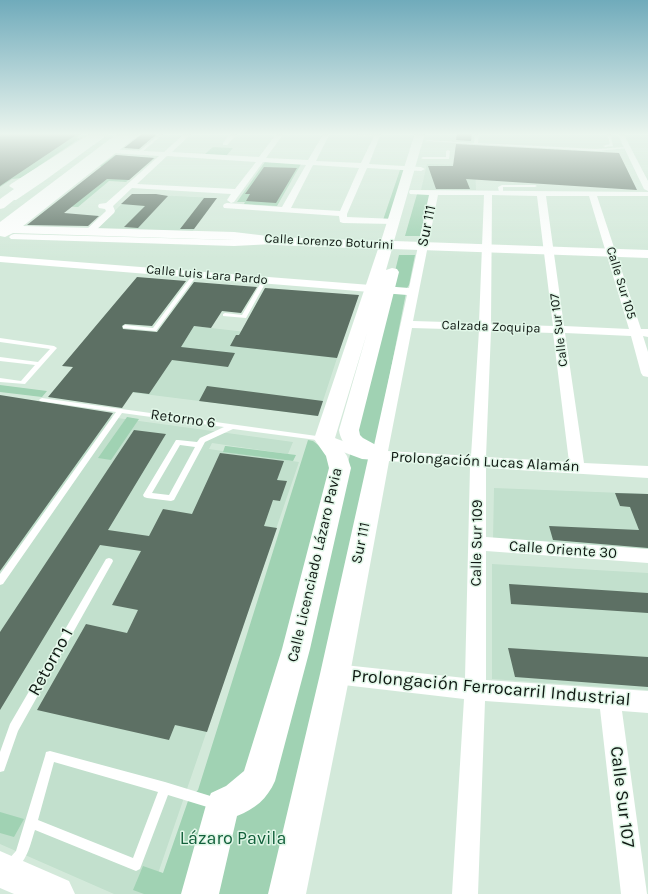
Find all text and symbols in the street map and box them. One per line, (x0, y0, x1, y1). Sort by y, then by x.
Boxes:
street label: Sur 111 (414, 204, 440, 248)
street label: Calle Lorenzo Boturini (264, 231, 394, 253)
street label: Calle Sur 105 (603, 245, 639, 321)
street label: Calle Luis Lara Pardo (146, 262, 268, 288)
street label: Calle Sur 107 (547, 292, 571, 368)
street label: Calzada Zoquipa (441, 317, 541, 337)
street label: Retorno 6 (149, 406, 217, 432)
street label: Prolongación Lucas Alamán (390, 448, 580, 476)
street label: Calle Licenciado Lázaro Pavia (284, 466, 346, 664)
street label: Calle Sur 109 (467, 499, 487, 587)
street label: Sur 111 (348, 521, 374, 565)
street label: Calle Oriente 30 (508, 537, 618, 563)
street label: Retorno 1 (24, 624, 78, 700)
street label: Prolongación Ferrocarril Industrial (351, 665, 631, 711)
street label: Calle Sur 107 (605, 745, 639, 849)
park label: Lázaro Pavila (180, 828, 286, 850)

